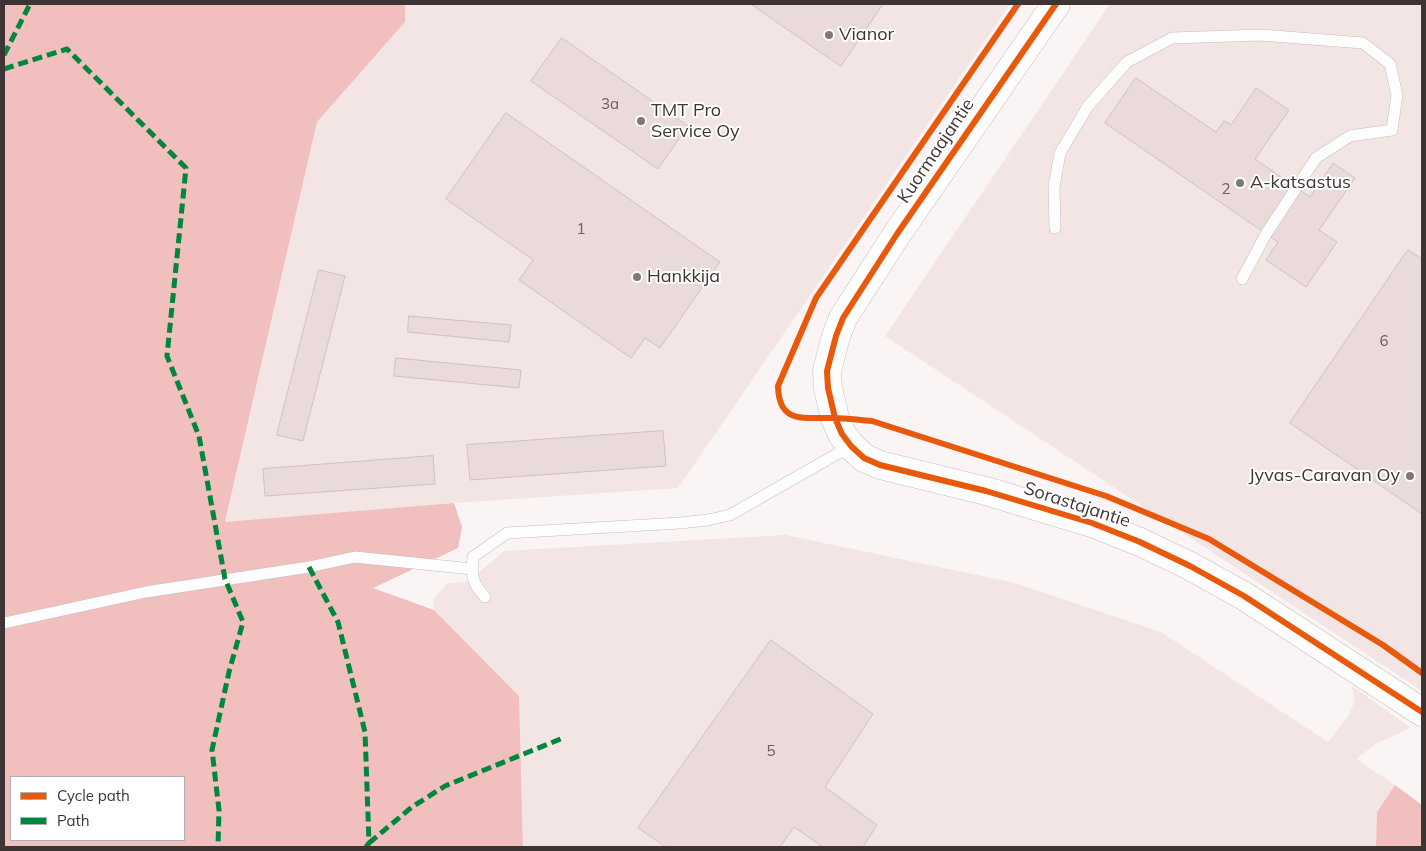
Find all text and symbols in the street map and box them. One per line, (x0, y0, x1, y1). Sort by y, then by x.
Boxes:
place label: Vianor (839, 24, 894, 46)
marker: Vianor (823, 29, 835, 41)
street label: Kuormaajantie (893, 94, 979, 208)
house number: 3a (601, 95, 619, 113)
place label: TMT Pro Service Oy (651, 100, 740, 142)
marker: TMT Pro Service Oy (635, 115, 647, 127)
place label: A-katsastus (1250, 172, 1351, 194)
marker: A-katsastus (1234, 177, 1246, 189)
house number: 2 (1222, 180, 1230, 198)
house number: 1 (577, 220, 585, 238)
place label: Hankkija (647, 266, 720, 288)
marker: Hankkija (631, 271, 643, 283)
house number: 6 (1380, 332, 1388, 350)
place label: Jyvas-Caravan Oy (1249, 465, 1400, 487)
marker: Jyvas-Caravan Oy (1404, 470, 1416, 482)
street label: Sorastajantie (1021, 478, 1133, 532)
house number: 5 (767, 742, 775, 760)
legend (10, 776, 185, 841)
text: Cycle path (57, 786, 130, 805)
text: Path (57, 811, 89, 830)

